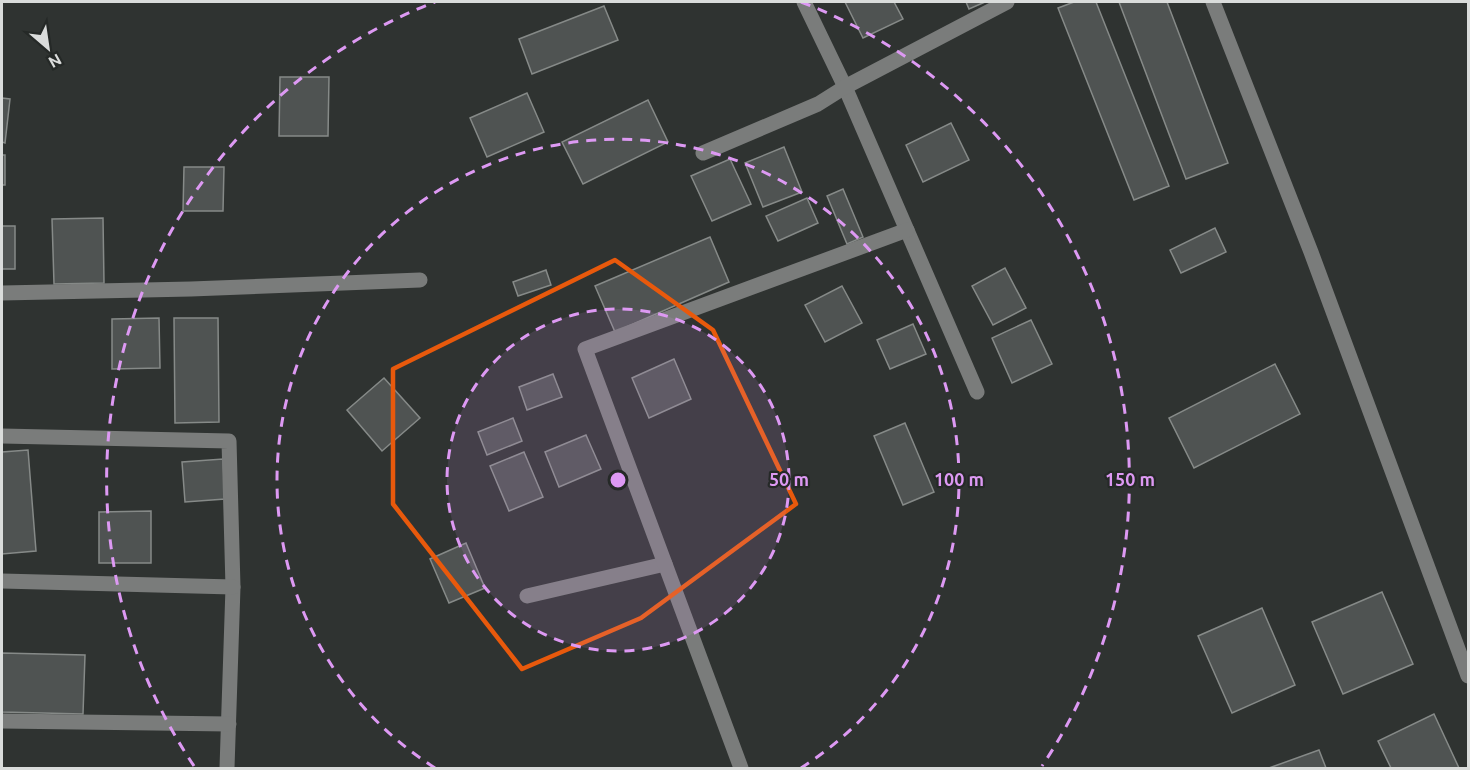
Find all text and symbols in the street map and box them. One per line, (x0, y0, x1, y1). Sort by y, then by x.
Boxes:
north arrow (18, 18, 78, 78)
text: N (46, 50, 65, 72)
text: 50 m (769, 469, 809, 489)
text: 100 m (934, 469, 984, 489)
text: 150 m (1105, 469, 1155, 489)
centre of rings (608, 470, 628, 490)

